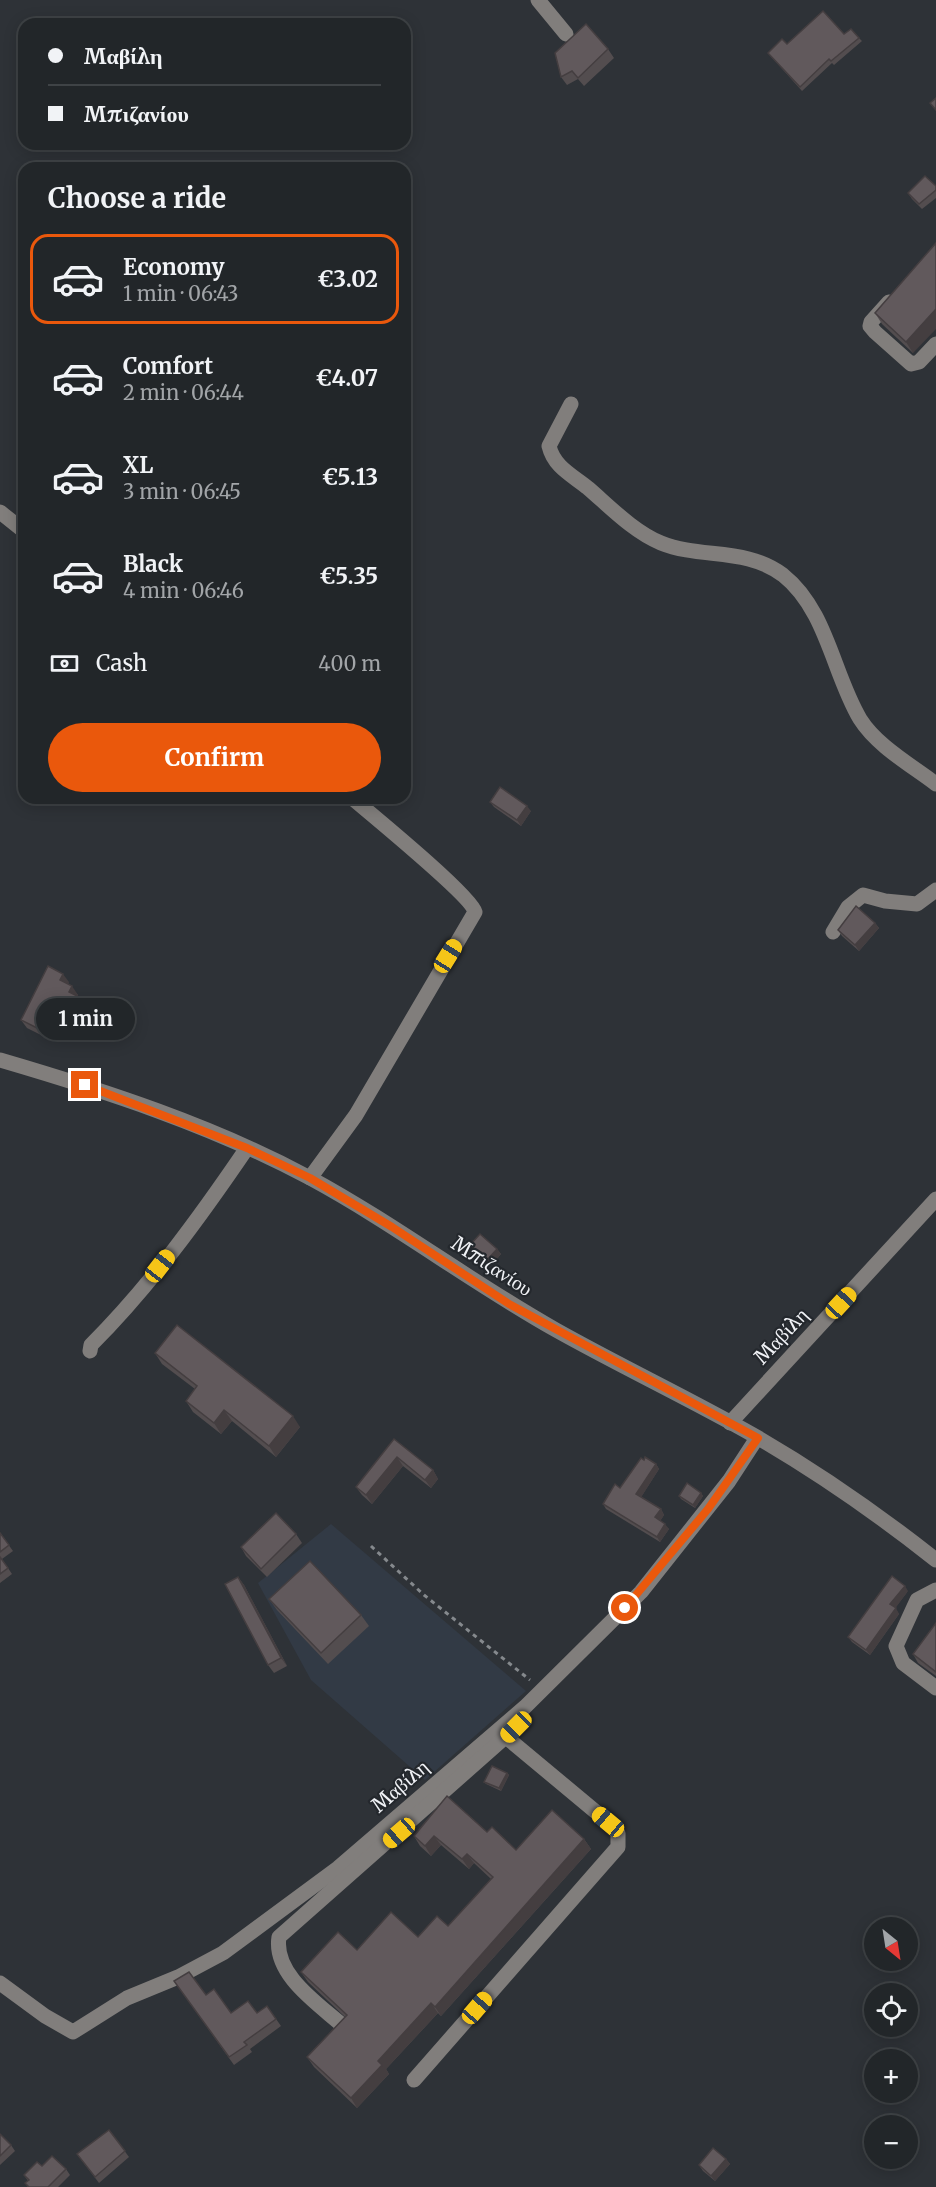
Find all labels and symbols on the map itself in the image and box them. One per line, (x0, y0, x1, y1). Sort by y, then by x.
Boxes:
car (431, 936, 465, 976)
callout: 1 min (36, 998, 134, 1040)
route end (71, 1071, 98, 1098)
street label: Μπιζανίου (447, 1230, 538, 1301)
car (142, 1246, 178, 1286)
car (822, 1284, 860, 1322)
street label: Μαβίλη (748, 1302, 813, 1369)
route start (611, 1594, 638, 1621)
car (497, 1708, 535, 1746)
street label: Μαβίλη (366, 1754, 434, 1817)
car (588, 1804, 628, 1840)
car (380, 1814, 418, 1852)
north arrow (864, 1917, 918, 1971)
car (458, 1989, 496, 2027)

